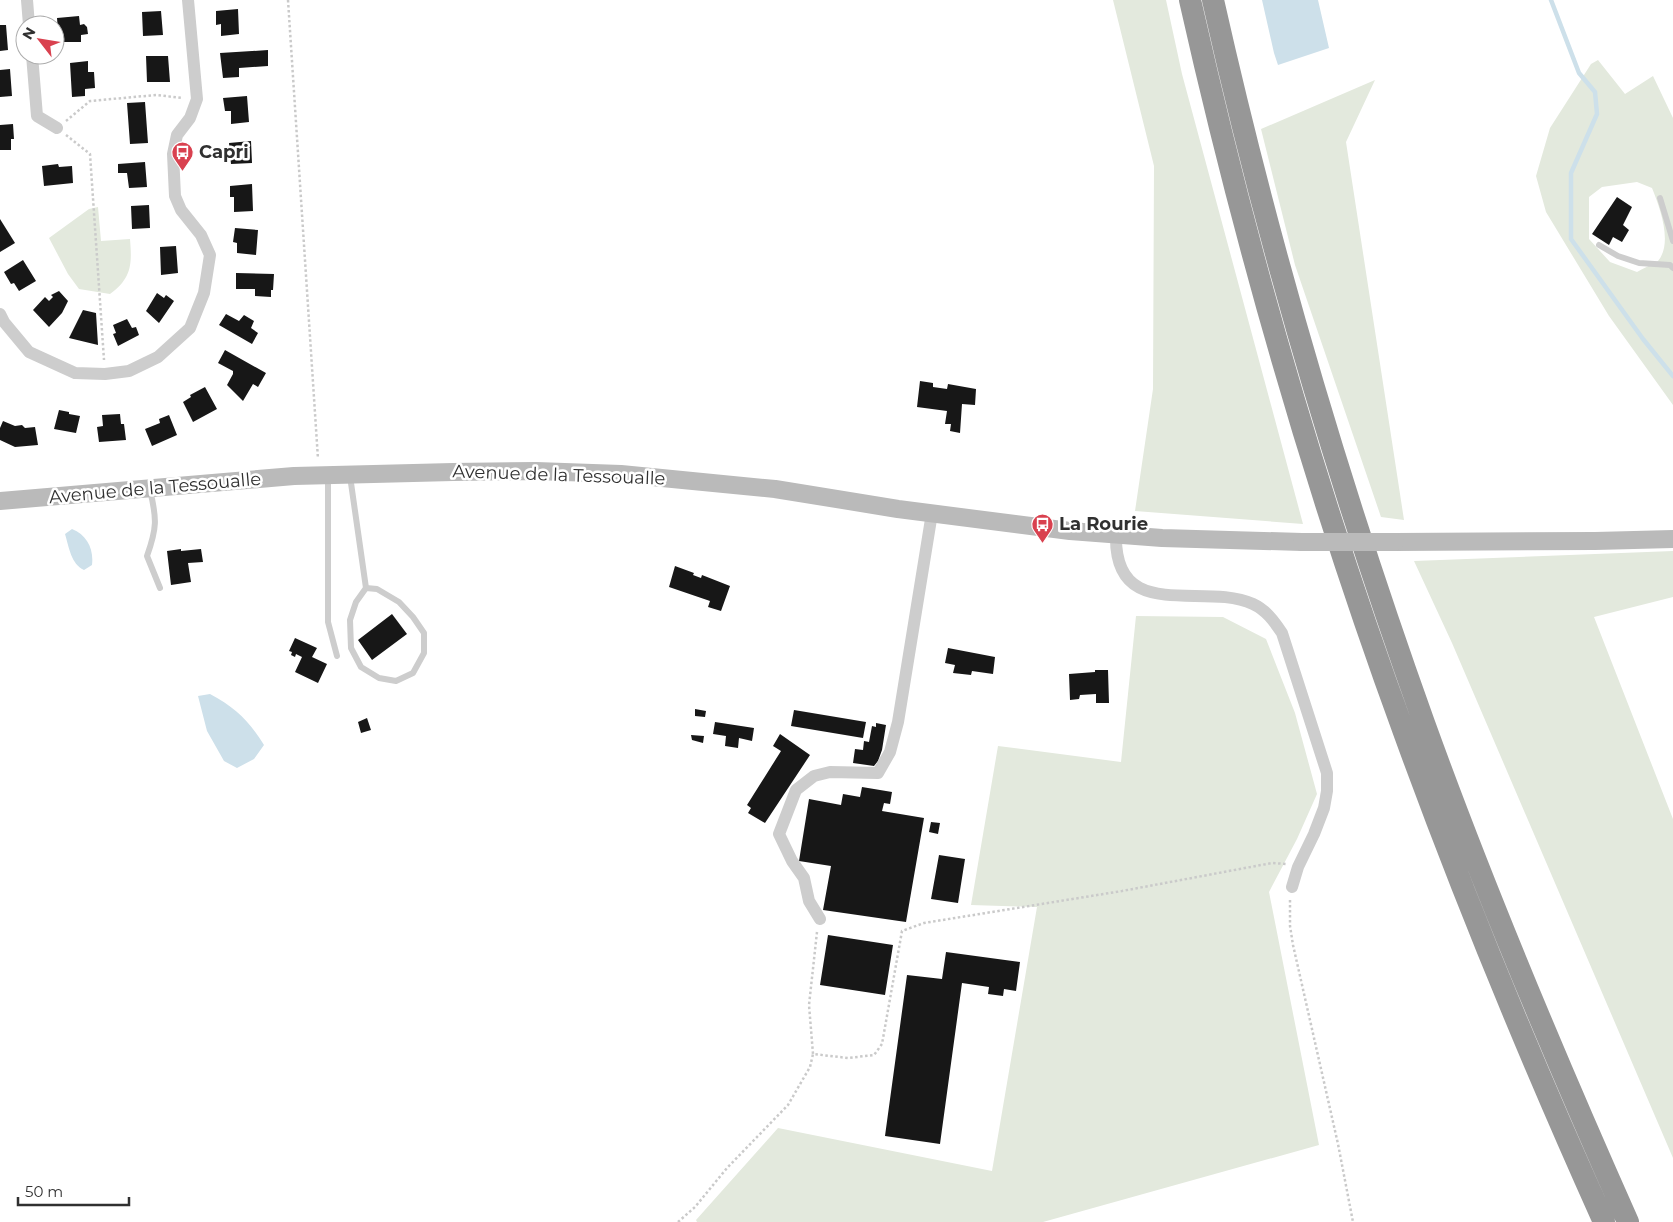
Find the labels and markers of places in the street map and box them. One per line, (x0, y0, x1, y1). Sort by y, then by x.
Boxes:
bus stop icon: Capri (171, 140, 195, 171)
place label: Capri (199, 141, 249, 163)
bus stop icon: La Rourie (1031, 512, 1055, 543)
place label: La Rourie (1059, 513, 1148, 535)

